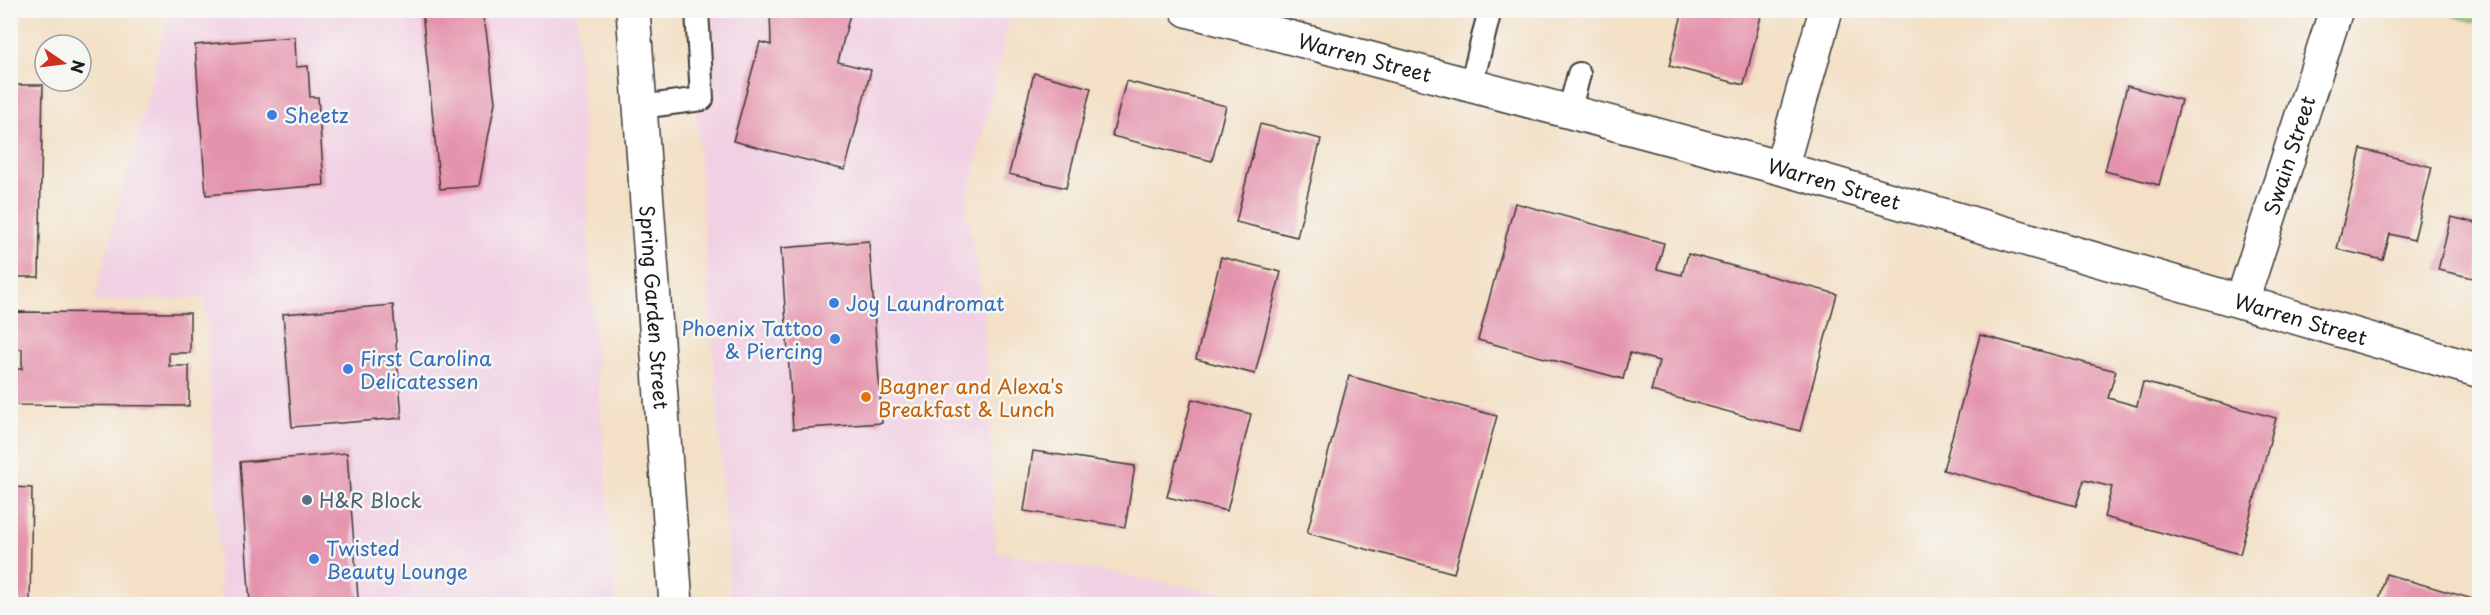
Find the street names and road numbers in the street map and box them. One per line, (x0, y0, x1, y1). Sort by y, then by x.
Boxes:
street label: Warren Street (1295, 25, 1435, 89)
street label: Swain Street (2256, 92, 2322, 219)
street label: Warren Street (1765, 150, 1904, 217)
street label: Spring Garden Street (632, 204, 677, 410)
street label: Warren Street (2231, 286, 2371, 352)

